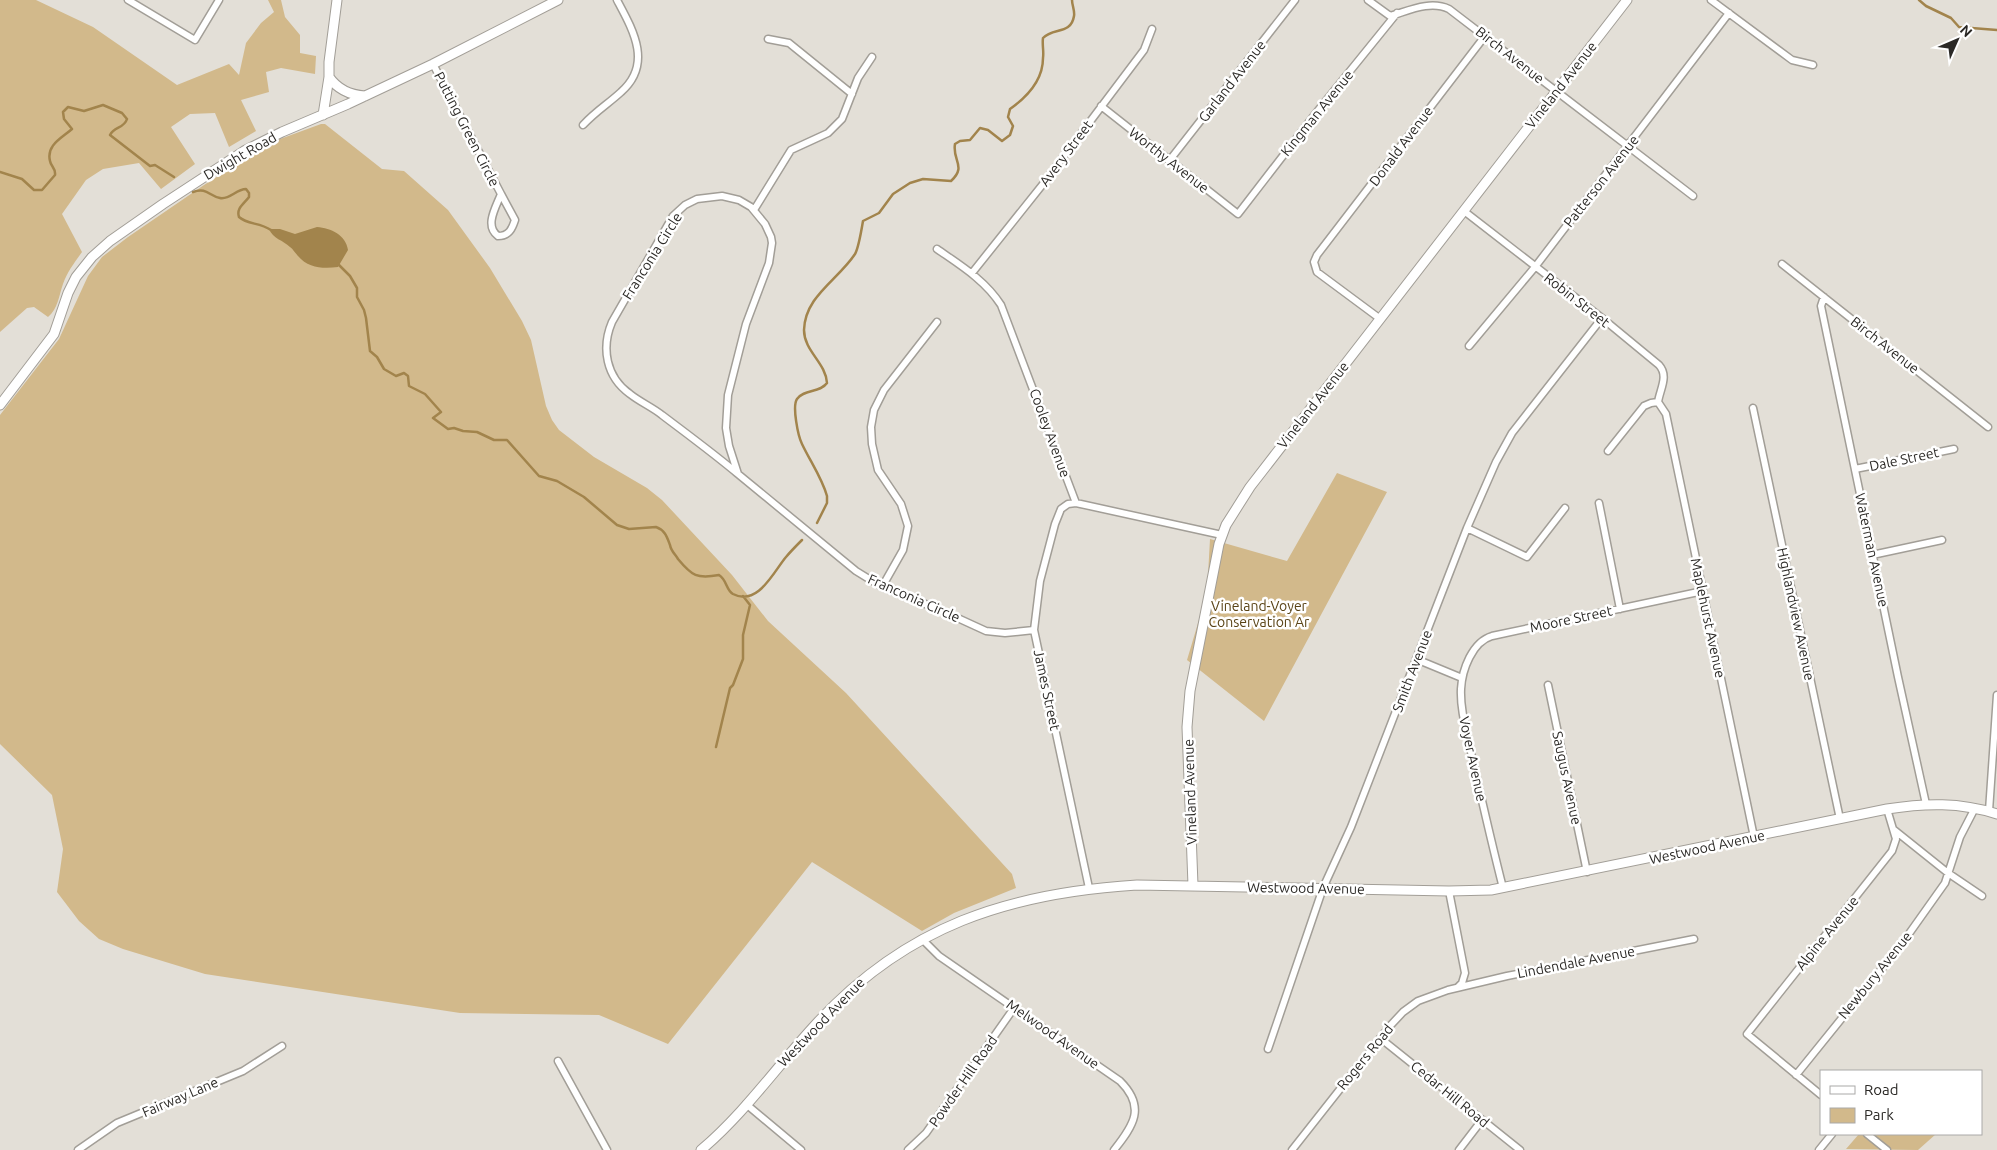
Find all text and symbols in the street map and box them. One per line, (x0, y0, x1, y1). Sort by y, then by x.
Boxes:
north arrow (1932, 15, 1982, 65)
text: N (1957, 21, 1976, 40)
street label: Birch Avenue (1473, 23, 1547, 87)
street label: Garland Avenue (1195, 37, 1269, 125)
street label: Vineland Avenue (1522, 38, 1600, 132)
street label: Kingman Avenue (1277, 67, 1357, 159)
street label: Putting Green Circle (431, 69, 503, 189)
street label: Donald Avenue (1366, 103, 1436, 189)
street label: Avery Street (1036, 117, 1096, 189)
street label: Worthy Avenue (1126, 124, 1212, 196)
street label: Dwight Road (201, 129, 279, 183)
street label: Patterson Avenue (1560, 132, 1642, 230)
street label: Franconia Circle (619, 210, 685, 302)
street label: Robin Street (1541, 269, 1613, 331)
street label: Birch Avenue (1848, 313, 1922, 377)
street label: Vineland Avenue (1274, 358, 1352, 452)
street label: Cooley Avenue (1026, 386, 1074, 480)
street label: Dale Street (1868, 444, 1941, 474)
street label: Waterman Avenue (1852, 492, 1892, 608)
street label: Highlandview Avenue (1774, 546, 1818, 682)
street label: Maplehurst Avenue (1687, 557, 1729, 679)
street label: Franconia Circle (865, 571, 963, 625)
park label: Vineland-Voyer Conservation Ar (1209, 598, 1310, 630)
street label: Moore Street (1528, 602, 1614, 636)
street label: Smith Avenue (1389, 628, 1435, 714)
street label: James Street (1031, 648, 1063, 732)
street label: Voyer Avenue (1456, 715, 1490, 803)
street label: Saugus Avenue (1549, 730, 1585, 826)
street label: Vineland Avenue (1180, 739, 1200, 845)
street label: Westwood Avenue (1648, 827, 1766, 867)
street label: Westwood Avenue (1247, 879, 1365, 897)
street label: Alpine Avenue (1792, 893, 1862, 973)
street label: Newbury Avenue (1835, 928, 1915, 1022)
street label: Lindendale Avenue (1516, 943, 1636, 981)
street label: Westwood Avenue (774, 974, 868, 1070)
street label: Melwood Avenue (1004, 996, 1102, 1072)
street label: Rogers Road (1334, 1021, 1396, 1093)
street label: Powder Hill Road (926, 1032, 1000, 1130)
street label: Cedar Hill Road (1408, 1058, 1492, 1130)
legend (1820, 1070, 1982, 1135)
street label: Fairway Lane (140, 1074, 220, 1120)
text: Road (1864, 1081, 1899, 1098)
text: Park (1864, 1106, 1894, 1123)

